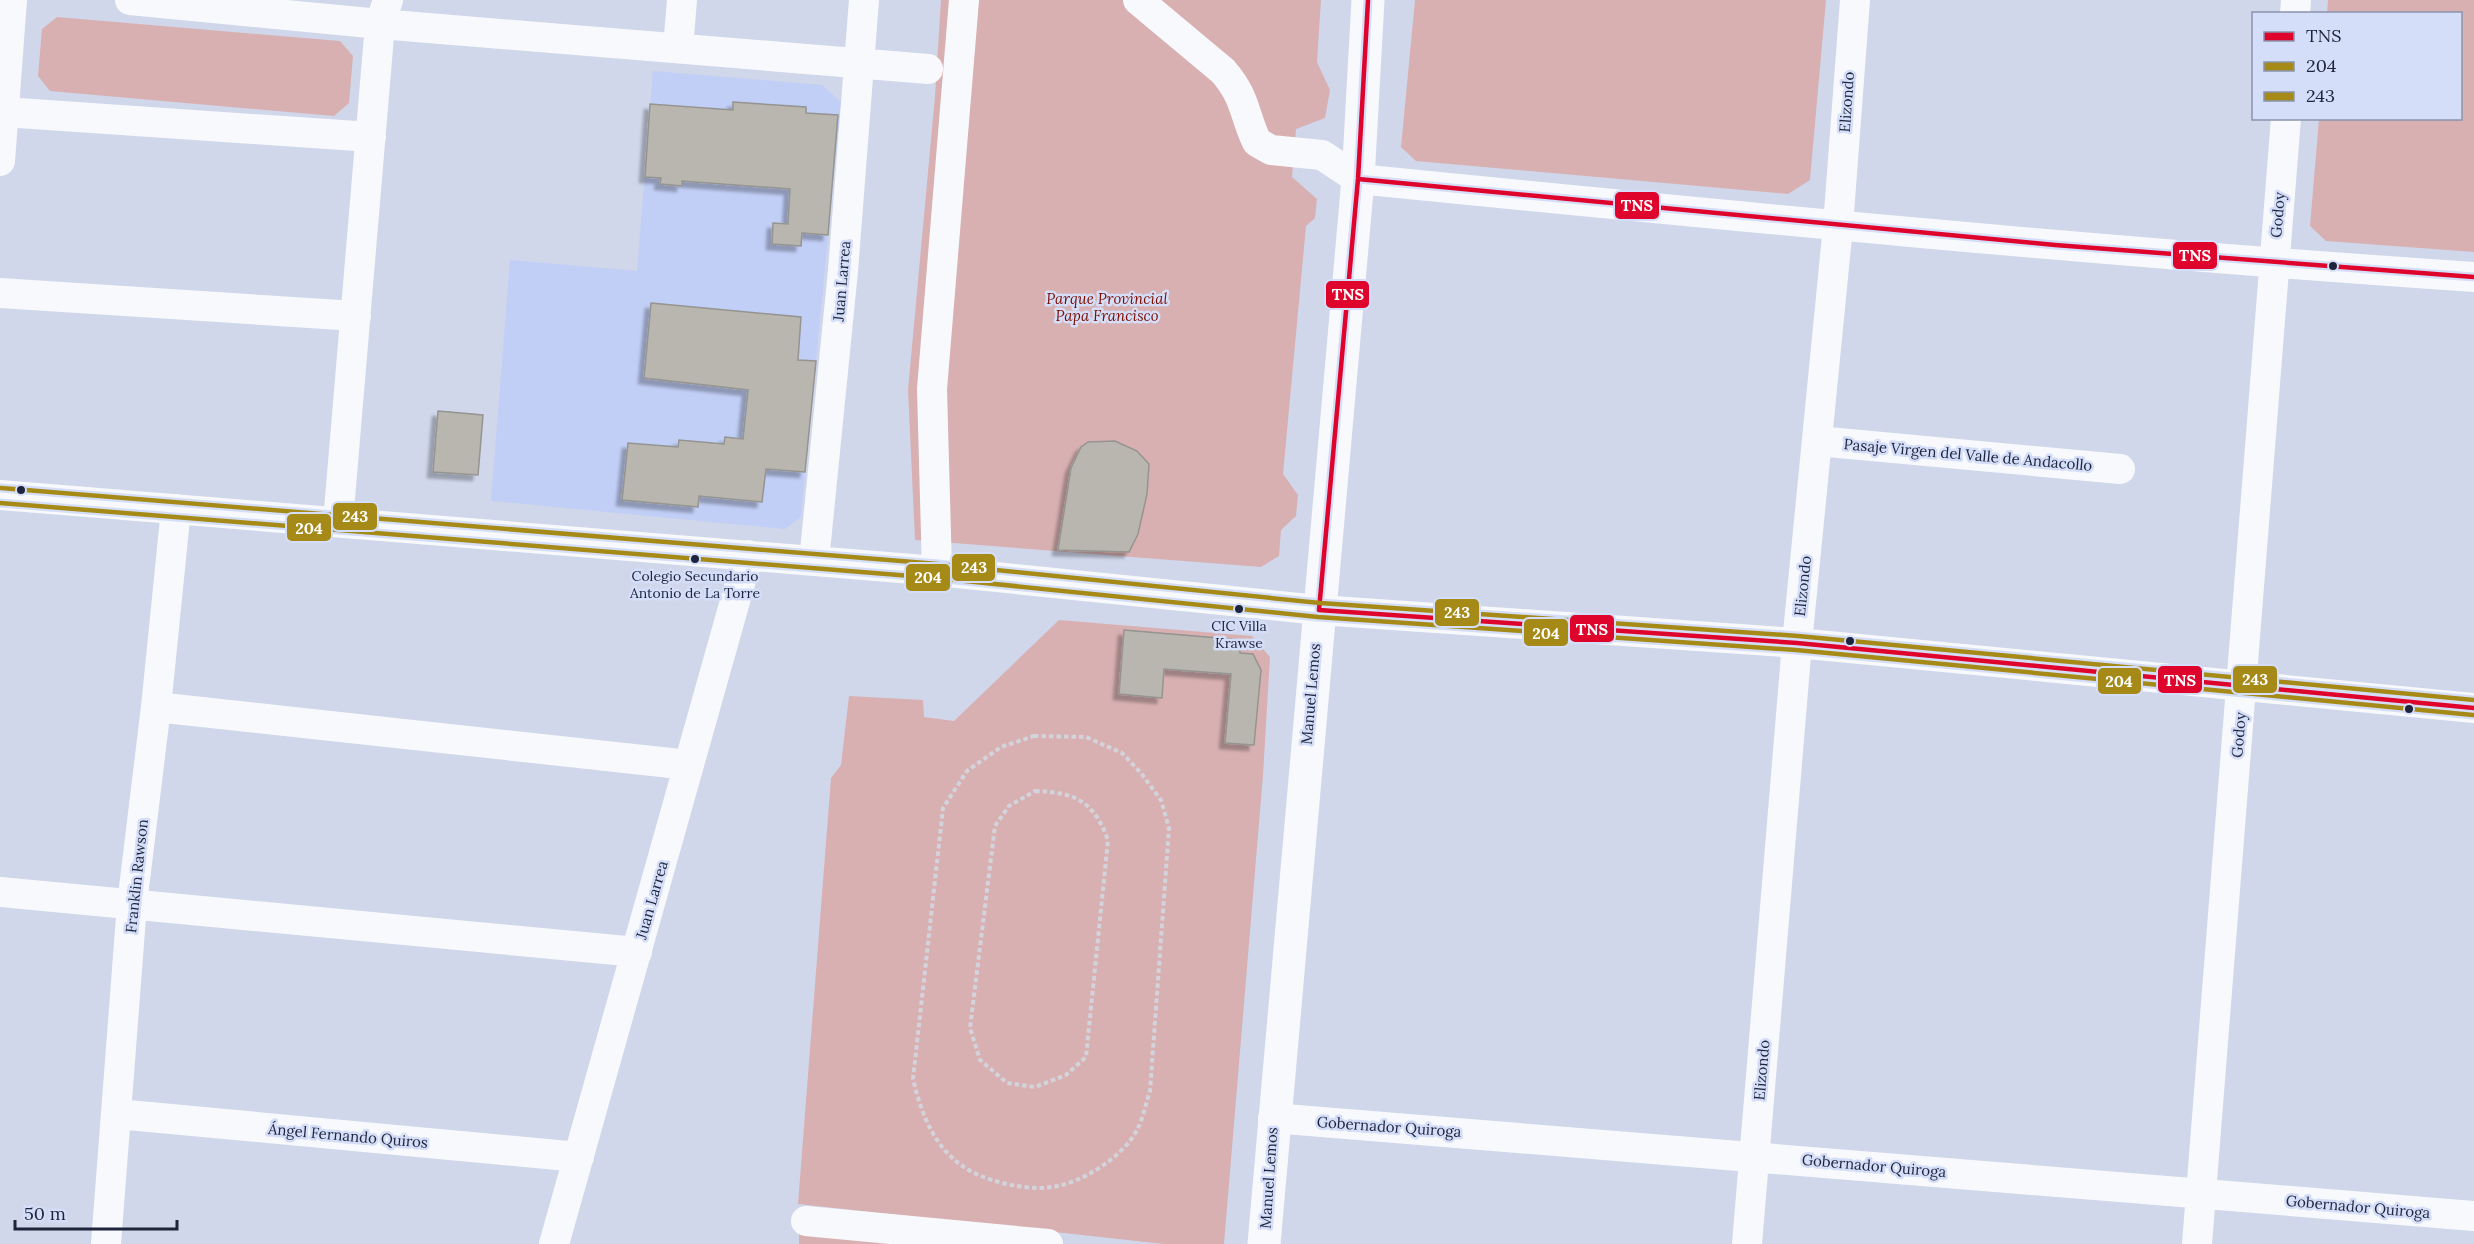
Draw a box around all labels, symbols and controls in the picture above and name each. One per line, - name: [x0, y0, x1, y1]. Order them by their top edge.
- legend: [2252, 12, 2462, 120]
- text: TNS: [2306, 24, 2341, 47]
- text: 204: [2306, 54, 2337, 77]
- street label: Elizondo: [1835, 71, 1858, 133]
- text: 243: [2306, 84, 2335, 107]
- line badge: TNS: [1614, 191, 1660, 220]
- street label: Godoy: [2266, 191, 2289, 239]
- text: TNS: [1621, 195, 1654, 215]
- street label: Juan Larrea: [828, 240, 855, 323]
- line badge: TNS: [2172, 241, 2218, 270]
- text: TNS: [2179, 245, 2212, 265]
- unlabelled marker: [2327, 260, 2339, 272]
- line badge: TNS: [1325, 280, 1370, 309]
- text: TNS: [1332, 284, 1365, 304]
- park label: Parque Provincial Papa Francisco: [1046, 289, 1168, 325]
- street label: Pasaje Virgen del Valle de Andacollo: [1843, 434, 2093, 475]
- unlabelled marker: [15, 484, 27, 496]
- line badge: 243: [332, 502, 378, 531]
- text: 243: [342, 506, 368, 526]
- line badge: 204: [286, 513, 332, 542]
- text: 204: [295, 518, 323, 538]
- marker: Colegio Secundario Antonio de La Torre: [689, 553, 701, 565]
- line badge: 243: [951, 553, 996, 582]
- street label: Elizondo: [1790, 554, 1815, 617]
- text: 243: [961, 557, 987, 577]
- line badge: 204: [905, 563, 951, 592]
- place label: Colegio Secundario Antonio de La Torre: [629, 567, 760, 602]
- text: 204: [914, 567, 942, 587]
- line badge: 243: [1434, 598, 1480, 627]
- text: 243: [1444, 602, 1470, 622]
- marker: CIC Villa Krawse: [1233, 603, 1245, 615]
- line badge: TNS: [1569, 614, 1615, 643]
- place label: CIC Villa Krawse: [1211, 617, 1267, 652]
- line badge: 204: [1523, 618, 1569, 647]
- text: TNS: [1576, 619, 1609, 639]
- text: 204: [1532, 623, 1560, 643]
- unlabelled marker: [1844, 635, 1856, 647]
- street label: Manuel Lemos: [1297, 642, 1324, 745]
- line badge: TNS: [2157, 665, 2203, 694]
- line badge: 243: [2232, 665, 2278, 694]
- line badge: 204: [2097, 667, 2142, 695]
- text: 243: [2242, 669, 2268, 689]
- text: TNS: [2164, 670, 2197, 690]
- text: 204: [2105, 671, 2133, 691]
- unlabelled marker: [2403, 703, 2415, 715]
- street label: Godoy: [2227, 711, 2250, 759]
- street label: Franklin Rawson: [121, 818, 152, 934]
- street label: Juan Larrea: [631, 858, 672, 942]
- street label: Elizondo: [1749, 1039, 1774, 1101]
- street label: Gobernador Quiroga: [1316, 1112, 1462, 1141]
- street label: Ángel Fernando Quiros: [266, 1119, 429, 1152]
- street label: Manuel Lemos: [1255, 1127, 1282, 1229]
- street label: Gobernador Quiroga: [1801, 1150, 1947, 1181]
- street label: Gobernador Quiroga: [2285, 1191, 2431, 1222]
- scale bar: [15, 1193, 177, 1231]
- text: 50 m: [24, 1202, 66, 1225]

